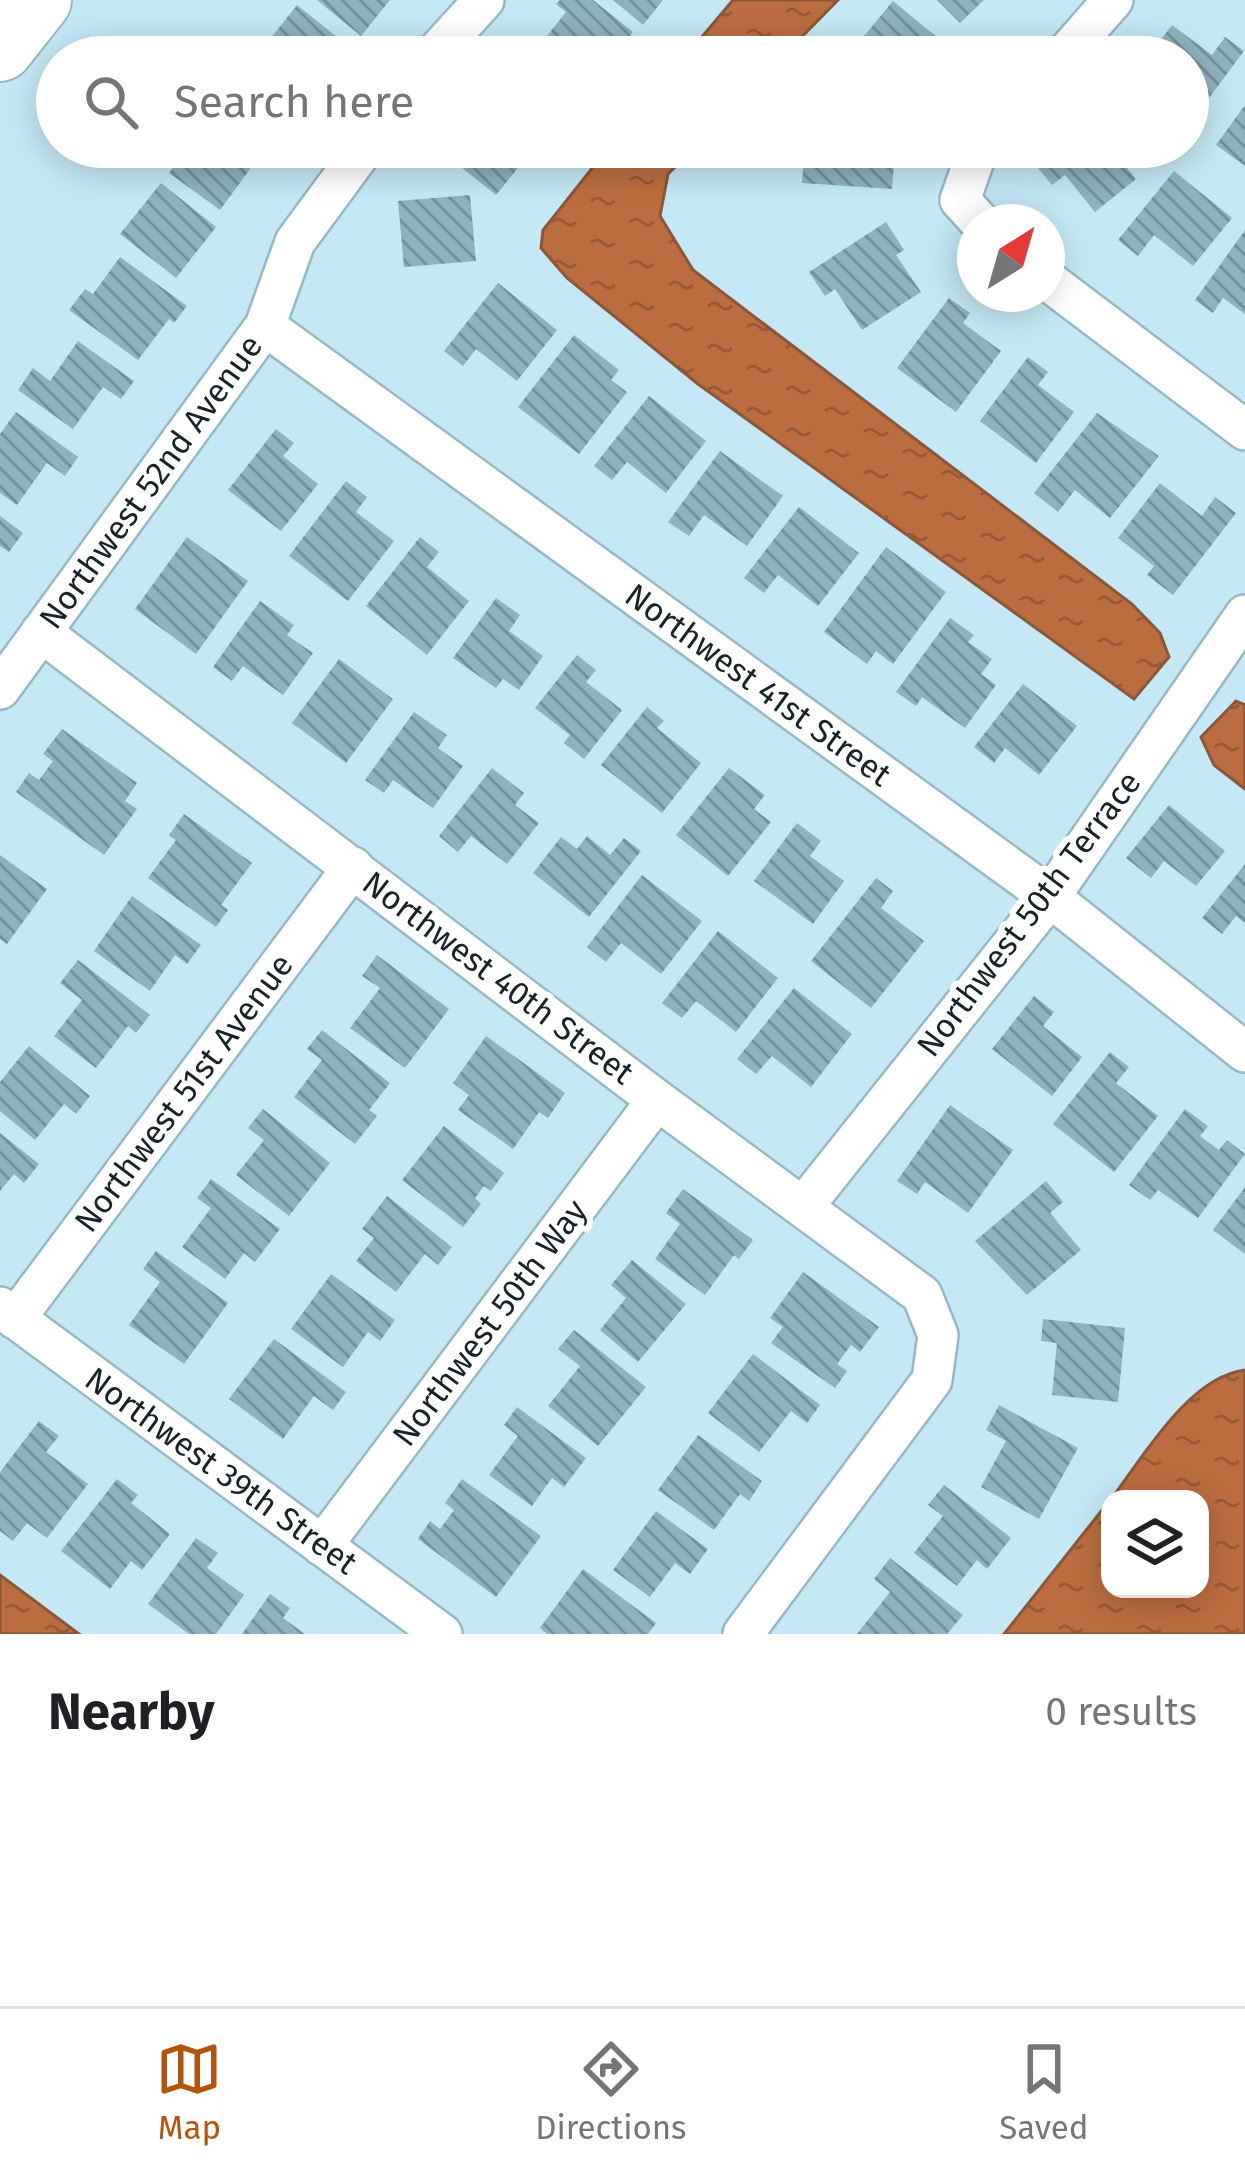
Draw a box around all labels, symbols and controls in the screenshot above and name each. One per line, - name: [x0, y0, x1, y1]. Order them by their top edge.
- search box: [36, 36, 1209, 168]
- icon: search: [78, 69, 144, 135]
- text: Search here: [174, 75, 414, 129]
- north arrow: [957, 204, 1065, 312]
- street label: Northwest 52nd Avenue: [31, 327, 271, 637]
- street label: Northwest 41st Street: [617, 575, 899, 795]
- street label: Northwest 50th Terrace: [909, 763, 1149, 1065]
- street label: Northwest 40th Street: [355, 863, 641, 1093]
- street label: Northwest 51st Avenue: [66, 946, 302, 1240]
- street label: Northwest 50th Way: [384, 1192, 596, 1454]
- street label: Northwest 39th Street: [77, 1359, 365, 1583]
- map controls: [1101, 1490, 1209, 1598]
- button: layers: [1101, 1490, 1209, 1598]
- text: Nearby: [48, 1681, 214, 1743]
- text: 0 results: [1045, 1689, 1197, 1735]
- tab: Map: [156, 2036, 222, 2148]
- tab: Directions: [535, 2036, 687, 2148]
- tab: Saved: [999, 2036, 1089, 2148]

